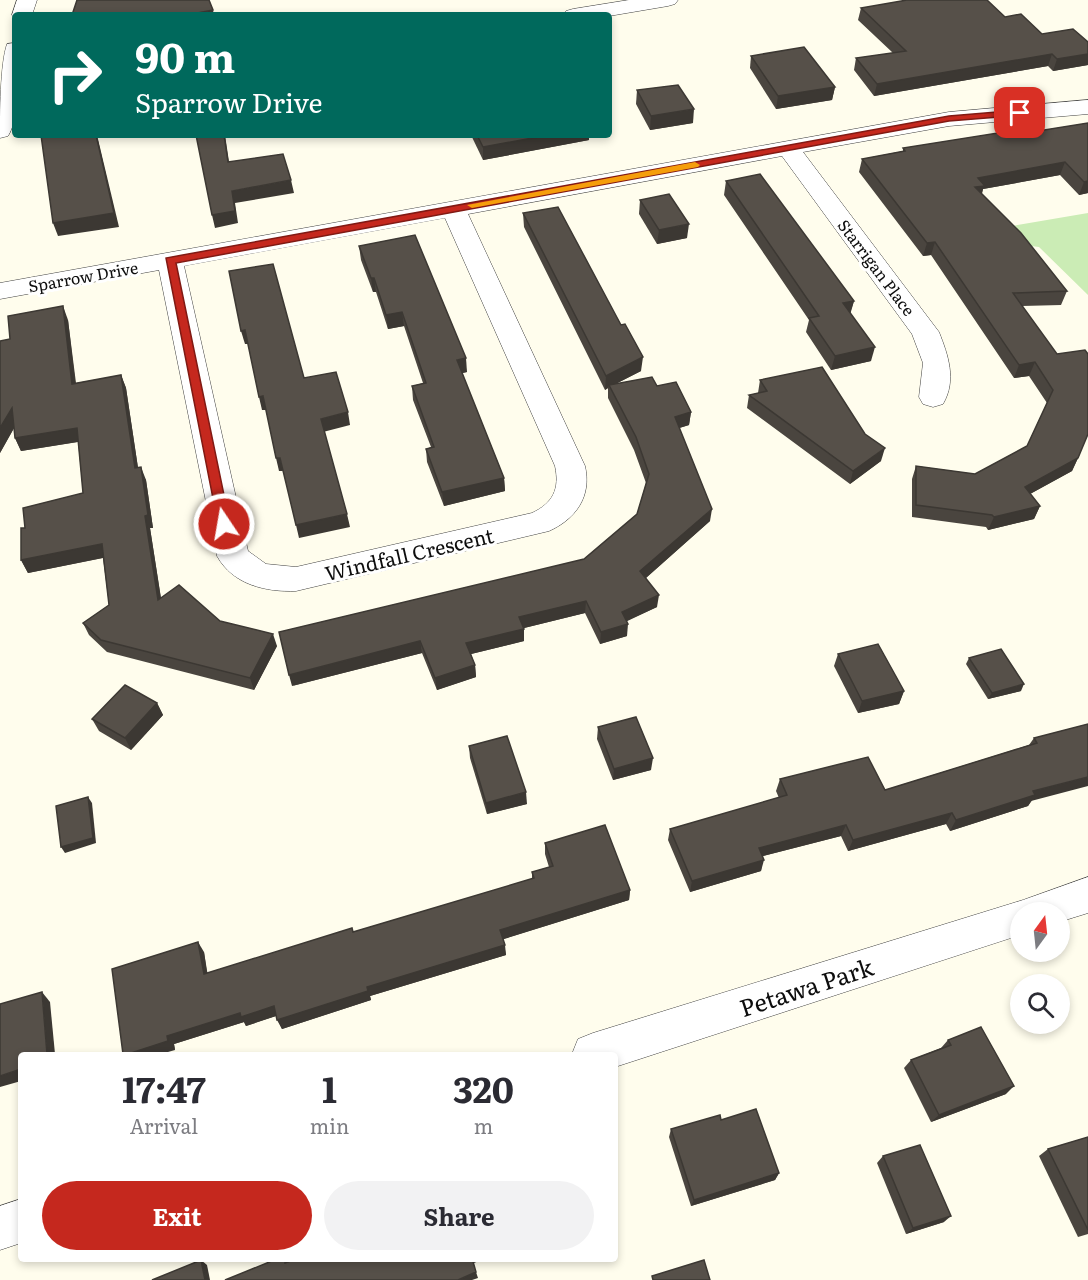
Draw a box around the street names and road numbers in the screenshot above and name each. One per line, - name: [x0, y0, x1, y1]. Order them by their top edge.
- street label: Starrigan Place: [833, 214, 921, 320]
- street label: Sparrow Drive: [26, 255, 140, 297]
- street label: Windfall Crescent: [322, 519, 496, 587]
- street label: Petawa Park: [735, 948, 878, 1024]

